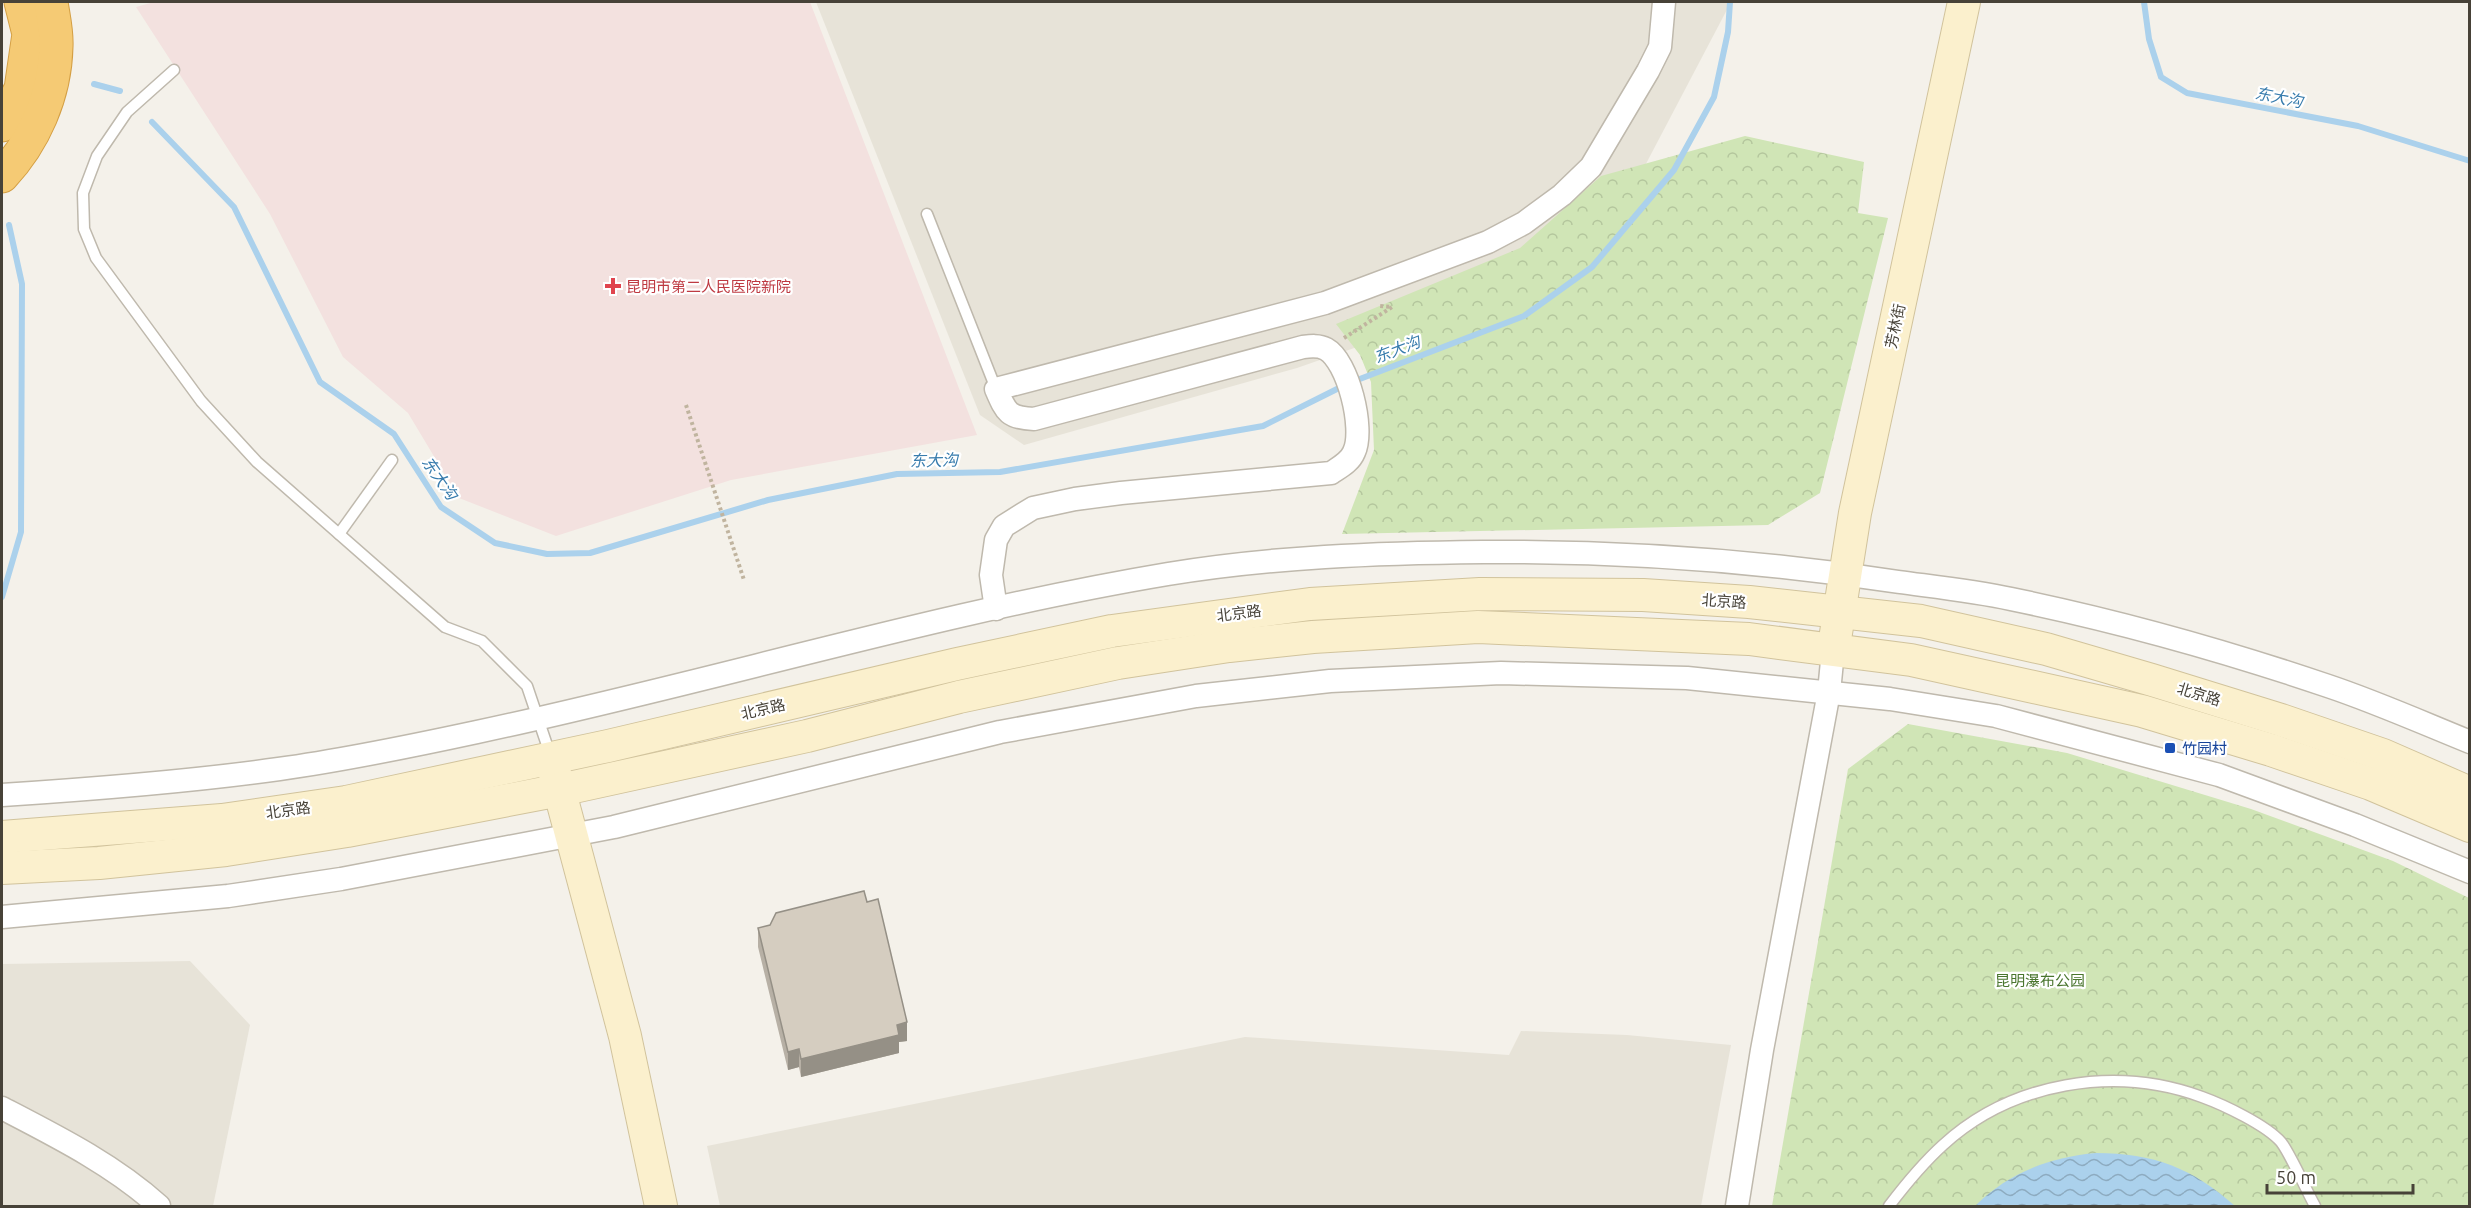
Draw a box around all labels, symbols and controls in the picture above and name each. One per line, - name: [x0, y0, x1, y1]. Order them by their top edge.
- water label: 东大沟: [2254, 84, 2306, 111]
- marker: 昆明市第二人民医院新院: [604, 277, 622, 295]
- place label: 昆明市第二人民医院新院: [626, 278, 791, 295]
- street label: 芳林街: [1882, 302, 1908, 350]
- water label: 东大沟: [1371, 331, 1424, 366]
- water label: 东大沟: [910, 451, 960, 469]
- water label: 东大沟: [419, 453, 462, 504]
- street label: 北京路: [1701, 591, 1747, 611]
- street label: 北京路: [1216, 602, 1262, 624]
- street label: 北京路: [2175, 679, 2223, 709]
- street label: 北京路: [739, 696, 787, 722]
- place label: 竹园村: [2182, 740, 2227, 757]
- marker: 竹园村: [2163, 741, 2177, 755]
- street label: 北京路: [265, 798, 311, 822]
- park label: 昆明瀑布公园: [1995, 972, 2085, 989]
- scale bar: [2267, 1157, 2412, 1195]
- text: 50 m: [2276, 1167, 2316, 1187]

